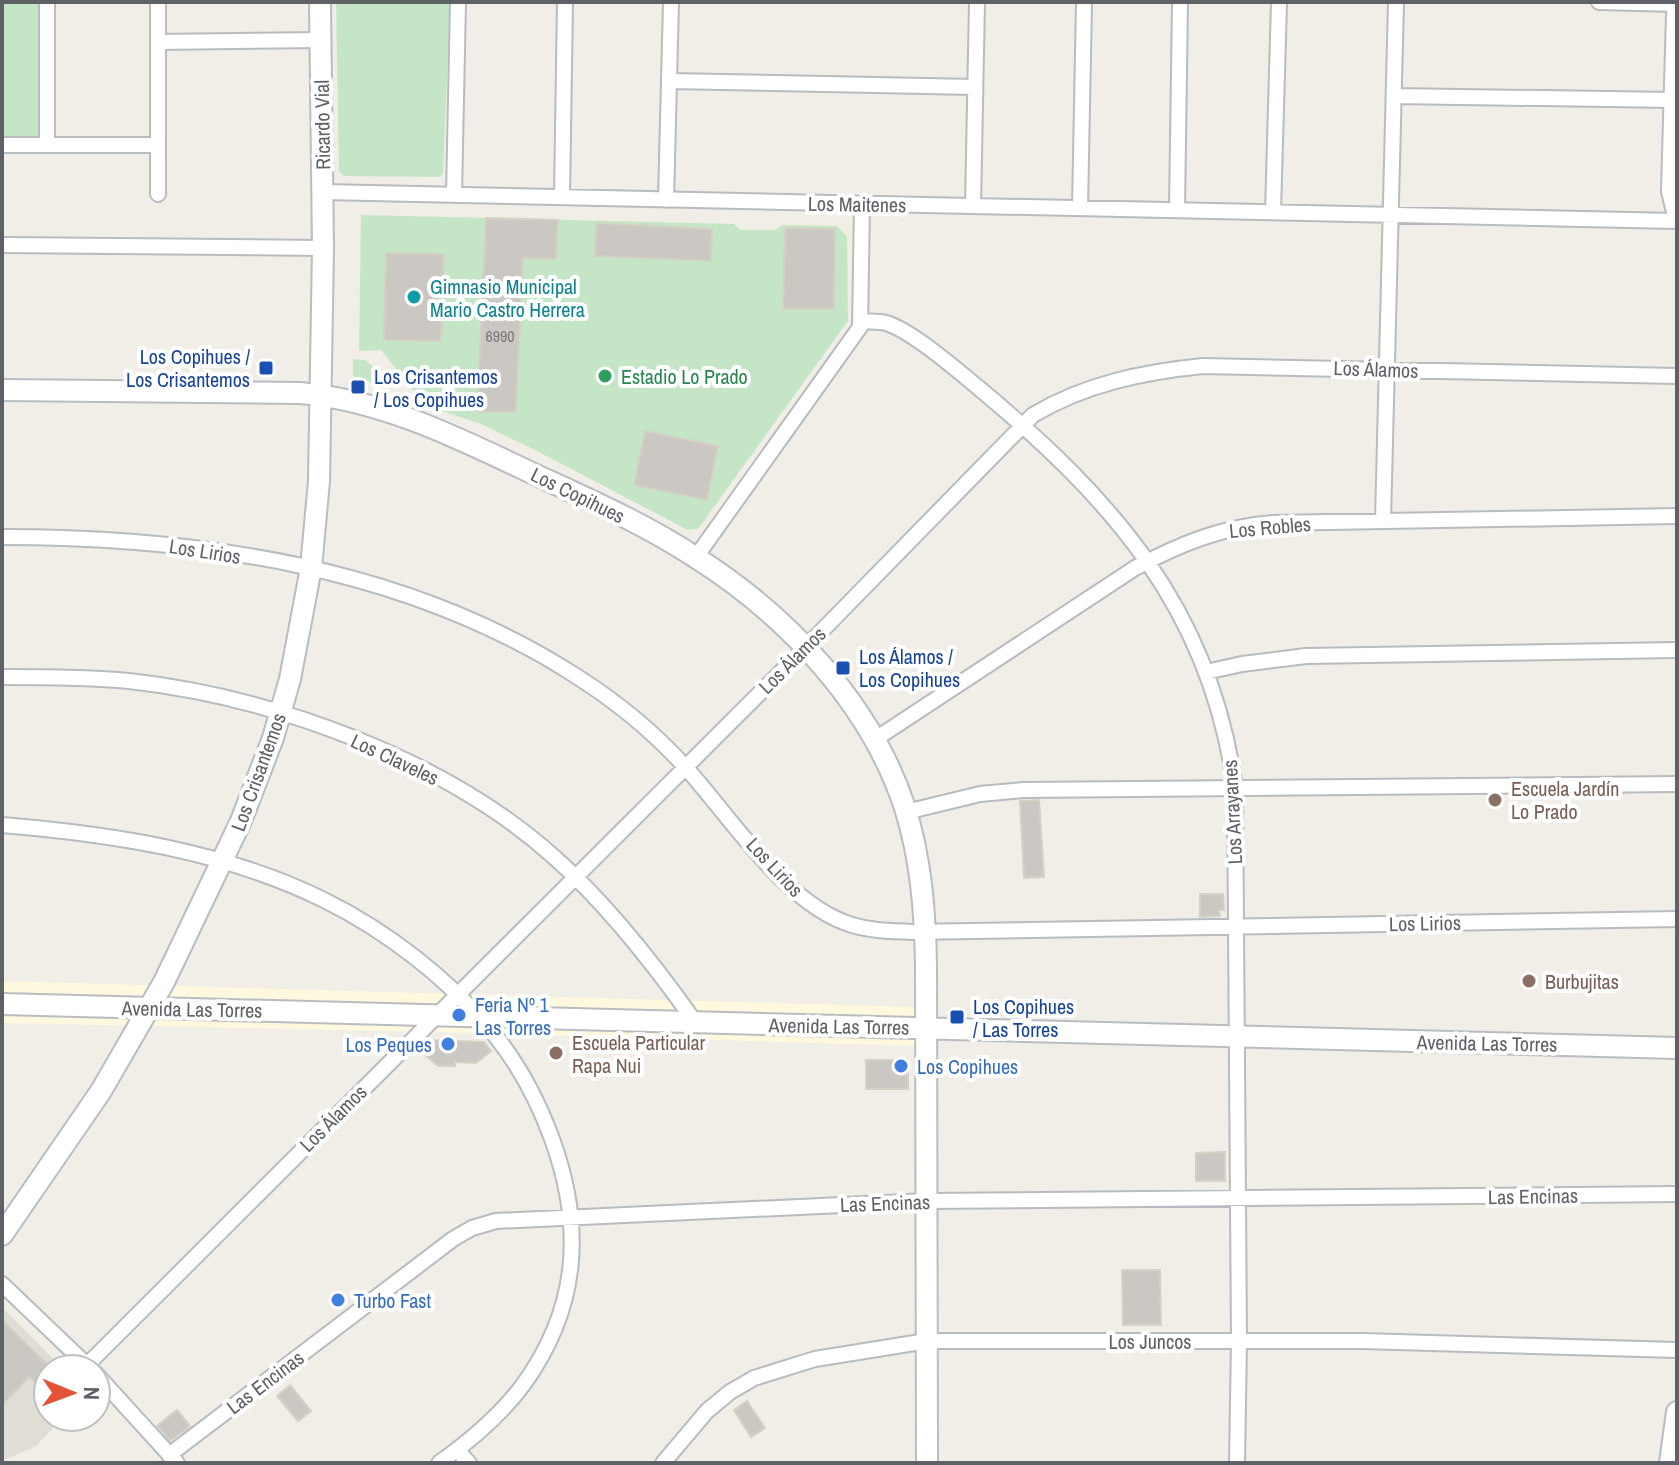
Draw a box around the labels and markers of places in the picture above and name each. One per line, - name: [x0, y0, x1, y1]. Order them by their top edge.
- place label: Gimnasio Municipal Mario Castro Herrera: [430, 273, 585, 323]
- marker: Gimnasio Municipal Mario Castro Herrera: [405, 288, 423, 306]
- place label: Los Copihues / Los Crisantemos: [126, 343, 250, 393]
- marker: Los Copihues / Los Crisantemos: [257, 359, 275, 377]
- place label: Los Crisantemos / Los Copihues: [374, 363, 498, 413]
- place label: Estadio Lo Prado: [621, 363, 748, 390]
- marker: Estadio Lo Prado: [596, 367, 614, 385]
- marker: Los Crisantemos / Los Copihues: [349, 378, 367, 396]
- place label: Los Álamos / Los Copihues: [859, 643, 960, 693]
- marker: Los Álamos / Los Copihues: [834, 659, 852, 677]
- place label: Escuela Jardín Lo Prado: [1511, 775, 1619, 825]
- marker: Escuela Jardín Lo Prado: [1486, 791, 1504, 809]
- place label: Burbujitas: [1545, 968, 1619, 995]
- marker: Burbujitas: [1520, 972, 1538, 990]
- place label: Feria Nº 1 Las Torres: [475, 991, 551, 1041]
- place label: Los Copihues / Las Torres: [973, 993, 1074, 1043]
- marker: Feria Nº 1 Las Torres: [450, 1006, 468, 1024]
- marker: Los Copihues / Las Torres: [948, 1008, 966, 1026]
- place label: Escuela Particular Rapa Nui: [572, 1029, 706, 1079]
- place label: Los Peques: [345, 1031, 432, 1058]
- marker: Los Peques: [439, 1035, 457, 1053]
- marker: Escuela Particular Rapa Nui: [547, 1044, 565, 1062]
- place label: Los Copihues: [917, 1053, 1018, 1080]
- marker: Los Copihues: [892, 1057, 910, 1075]
- place label: Turbo Fast: [354, 1287, 432, 1314]
- marker: Turbo Fast: [329, 1291, 347, 1309]

